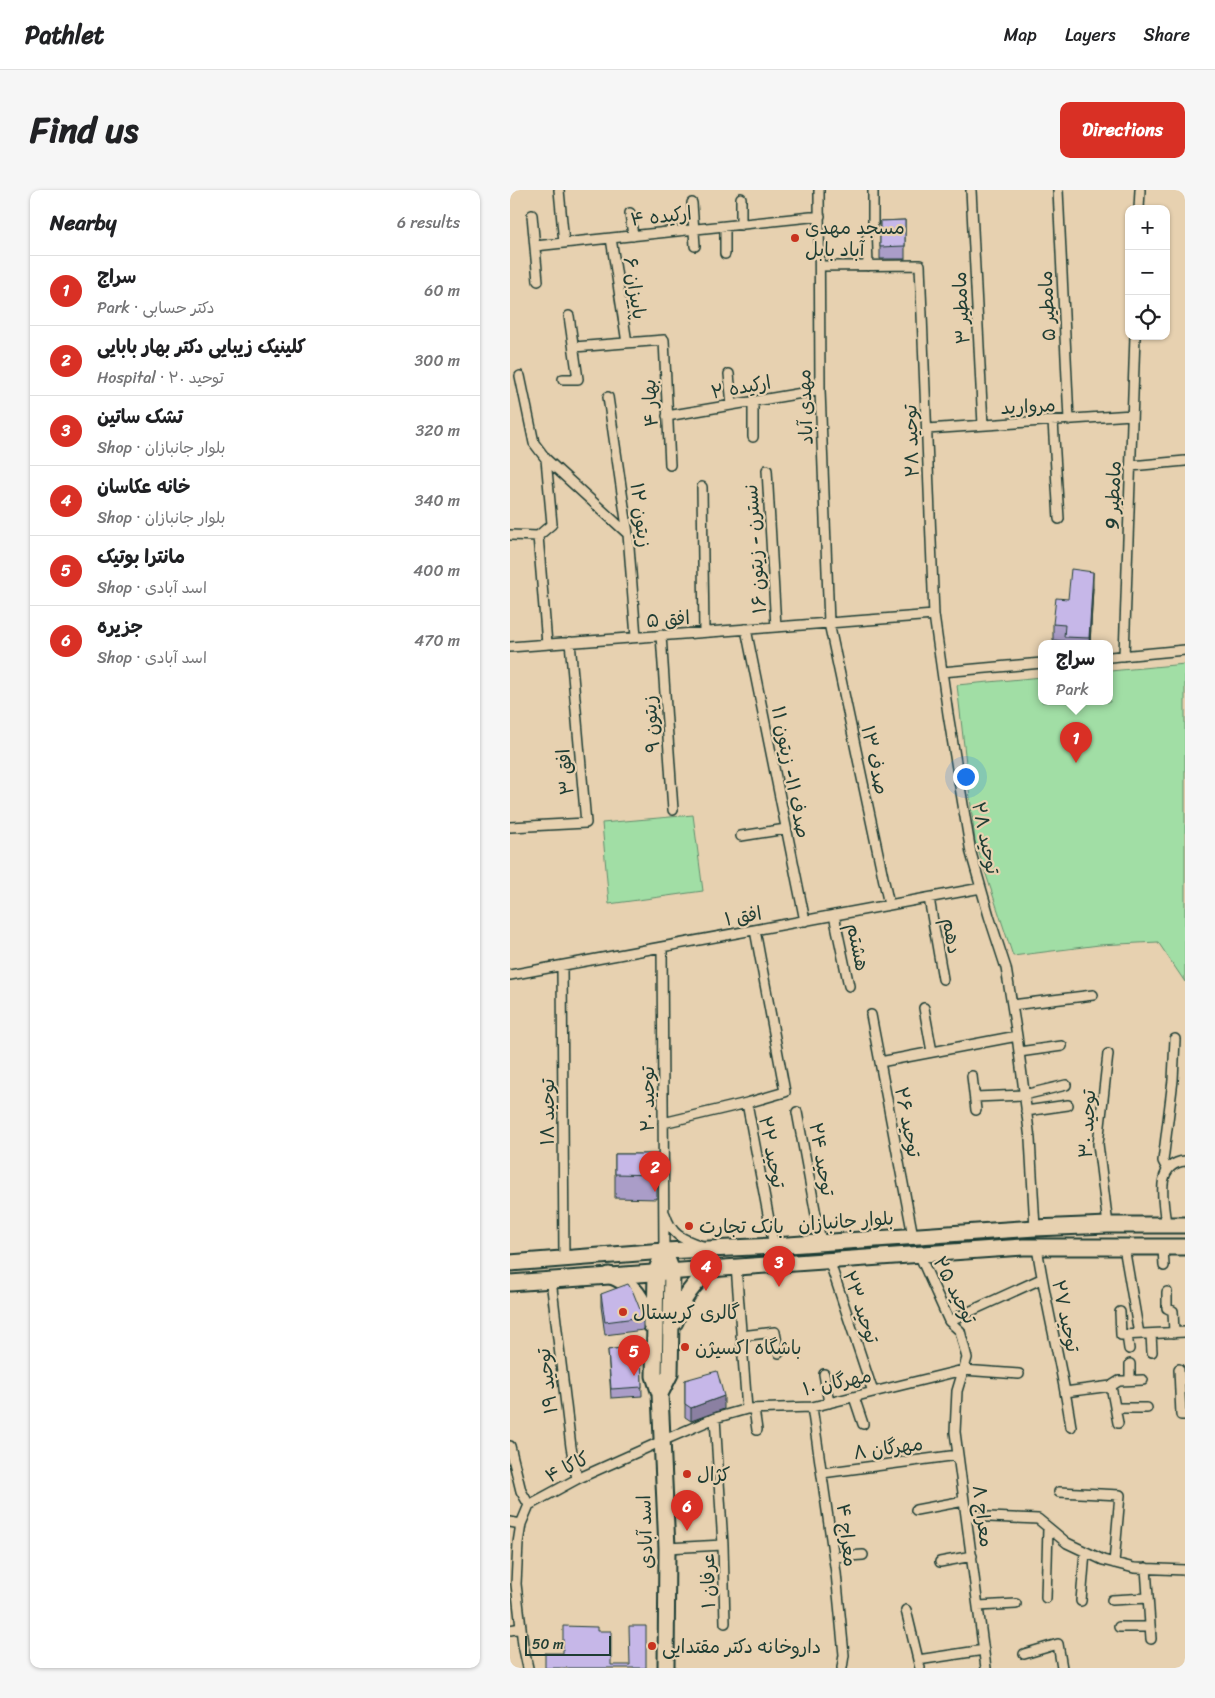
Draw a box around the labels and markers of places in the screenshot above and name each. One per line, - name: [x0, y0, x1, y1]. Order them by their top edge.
- place label: مسجد مهدی آباد بابل: [805, 211, 905, 266]
- marker: مسجد مهدی آباد بابل: [789, 232, 801, 244]
- pin: 1: [1060, 722, 1092, 763]
- pin: 2: [639, 1151, 671, 1192]
- place label: بانک تجارت: [699, 1210, 784, 1243]
- marker: بانک تجارت: [683, 1220, 695, 1232]
- pin: 3: [763, 1246, 795, 1287]
- pin: 4: [690, 1250, 722, 1291]
- place label: گالری کریستال: [633, 1296, 740, 1329]
- marker: گالری کریستال: [617, 1306, 629, 1318]
- place label: باشگاه اکسیژن: [695, 1331, 802, 1364]
- pin: 5: [618, 1335, 650, 1376]
- marker: باشگاه اکسیژن: [679, 1341, 691, 1353]
- place label: کژال: [697, 1458, 731, 1491]
- marker: کژال: [681, 1468, 693, 1480]
- pin: 6: [671, 1490, 703, 1531]
- place label: داروخانه دکتر مقتدایی: [662, 1630, 821, 1663]
- marker: داروخانه دکتر مقتدایی: [646, 1640, 658, 1652]

